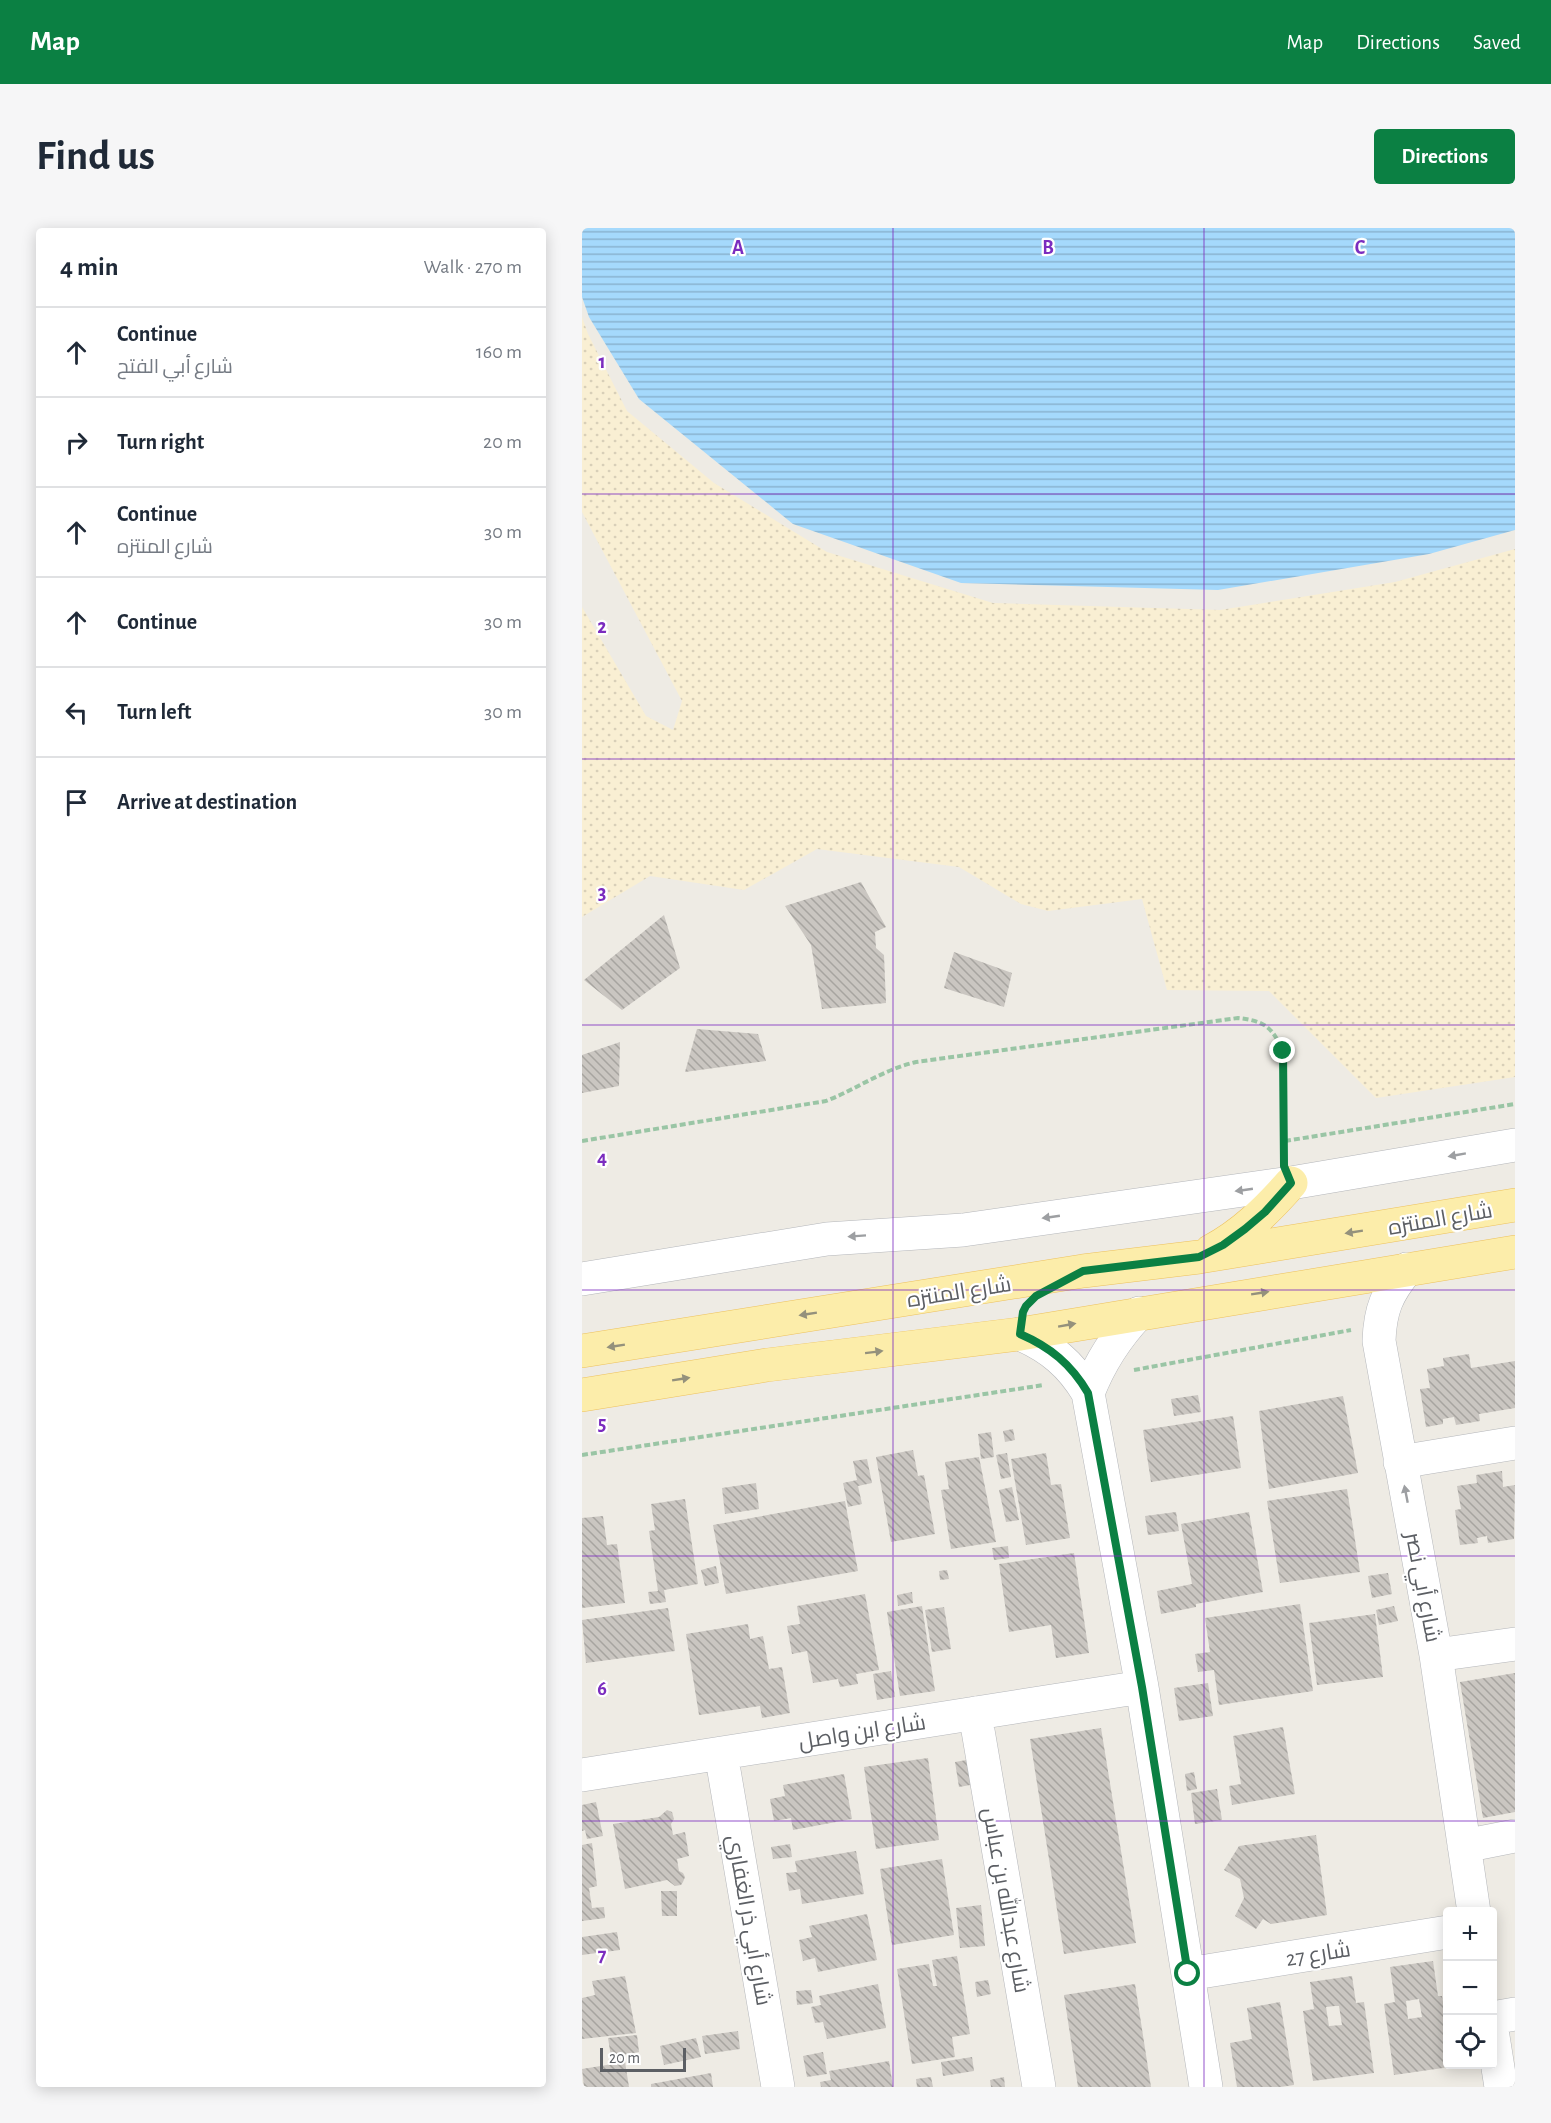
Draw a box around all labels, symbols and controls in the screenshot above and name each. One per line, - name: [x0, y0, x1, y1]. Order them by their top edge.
- text: Map: [30, 28, 80, 56]
- text: Map: [1287, 32, 1323, 53]
- text: Directions: [1356, 32, 1440, 53]
- text: Saved: [1473, 32, 1521, 53]
- button: Directions: [1374, 129, 1515, 184]
- text: Find us: [36, 135, 155, 177]
- text: A: [732, 238, 744, 258]
- text: B: [1042, 238, 1054, 258]
- text: C: [1355, 238, 1366, 258]
- text: 4 min: [60, 254, 119, 280]
- text: Walk · 270 m: [423, 257, 522, 277]
- text: Continue: [117, 323, 197, 345]
- icon: ahead: [60, 336, 93, 369]
- text: 160 m: [476, 342, 522, 362]
- text: 1: [598, 352, 606, 372]
- text: شارع أبي الفتح: [117, 357, 233, 377]
- icon: right: [60, 426, 93, 459]
- text: Turn right: [117, 431, 204, 453]
- text: 20 m: [483, 432, 522, 452]
- text: Continue: [117, 503, 197, 525]
- icon: ahead: [60, 516, 93, 549]
- text: 30 m: [484, 522, 522, 542]
- text: شارع المنتزه: [117, 537, 213, 557]
- icon: ahead: [60, 606, 93, 639]
- text: Continue: [117, 611, 197, 633]
- text: 30 m: [484, 612, 522, 632]
- text: 2: [597, 617, 607, 637]
- icon: left: [60, 696, 93, 729]
- text: Turn left: [117, 701, 191, 723]
- text: 30 m: [484, 702, 522, 722]
- icon: arrive: [60, 786, 93, 819]
- text: Arrive at destination: [117, 791, 297, 813]
- text: 3: [598, 883, 606, 903]
- route end: [1269, 1037, 1295, 1063]
- text: 4: [597, 1148, 607, 1168]
- one-way arrow: [1448, 1151, 1467, 1160]
- one-way arrow: [1235, 1185, 1254, 1195]
- street label: شارع المنتزه: [1386, 1199, 1495, 1242]
- one-way arrow: [1041, 1213, 1060, 1222]
- one-way arrow: [1344, 1228, 1363, 1237]
- one-way arrow: [848, 1231, 867, 1241]
- street label: شارع المنتزه: [905, 1273, 1013, 1314]
- one-way arrow: [1250, 1289, 1269, 1298]
- one-way arrow: [798, 1310, 817, 1319]
- one-way arrow: [1058, 1321, 1077, 1330]
- one-way arrow: [606, 1341, 625, 1350]
- one-way arrow: [865, 1347, 884, 1356]
- one-way arrow: [672, 1374, 691, 1383]
- text: 5: [598, 1414, 606, 1434]
- one-way arrow: [1401, 1485, 1410, 1504]
- street label: شارع أبي نصر: [1396, 1528, 1447, 1645]
- text: 6: [597, 1679, 607, 1699]
- street label: شارع ابن واصل: [797, 1711, 928, 1756]
- street label: شارع عبدالله بن عباس: [976, 1805, 1037, 1995]
- street label: شارع أبي ذر الغفاري: [718, 1832, 778, 2008]
- map controls: [1443, 1907, 1497, 2069]
- button: +: [1443, 1907, 1497, 1961]
- street label: شارع 27: [1284, 1938, 1353, 1973]
- text: 7: [598, 1945, 607, 1965]
- route start: [1174, 1960, 1200, 1986]
- button: −: [1443, 1961, 1497, 2015]
- button: locate: [1443, 2015, 1497, 2069]
- scale bar: [600, 2045, 686, 2072]
- text: 20 m: [609, 2050, 640, 2066]

